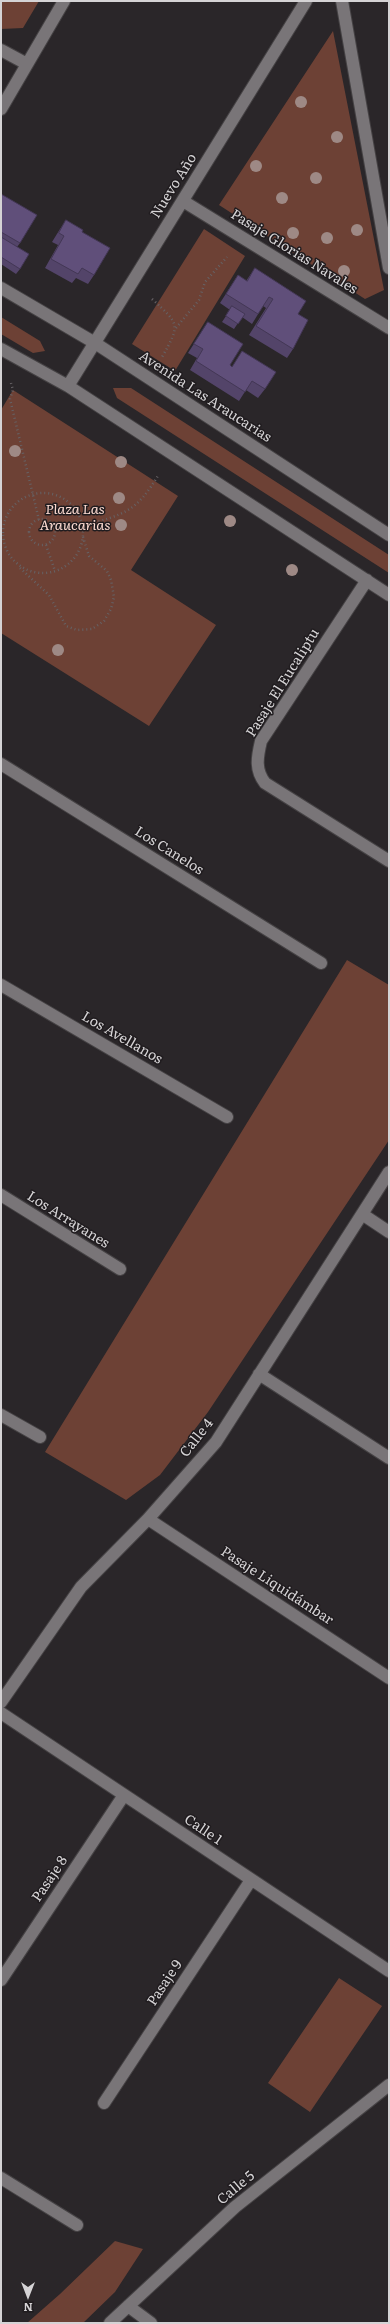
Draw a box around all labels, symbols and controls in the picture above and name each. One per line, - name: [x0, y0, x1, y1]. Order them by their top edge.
- street label: Nuevo Año: [147, 150, 201, 222]
- street label: Pasaje Glorias Navales: [227, 206, 361, 298]
- street label: Avenida Las Araucarias: [136, 348, 274, 446]
- park label: Plaza Las Araucarias: [39, 502, 111, 534]
- street label: Pasaje El Eucaliptu: [243, 626, 323, 740]
- street label: Los Canelos: [131, 823, 207, 879]
- street label: Los Avellanos: [79, 1008, 165, 1068]
- street label: Los Arrayanes: [24, 1188, 112, 1252]
- street label: Calle 4: [177, 1415, 217, 1461]
- street label: Pasaje Liquidámbar: [218, 1543, 336, 1629]
- street label: Calle 1: [181, 1811, 225, 1849]
- street label: Pasaje 8: [29, 1853, 71, 1905]
- street label: Pasaje 9: [144, 1957, 186, 2009]
- street label: Calle 5: [214, 2168, 258, 2208]
- north arrow: [8, 2276, 48, 2316]
- text: N: [23, 2300, 33, 2316]

